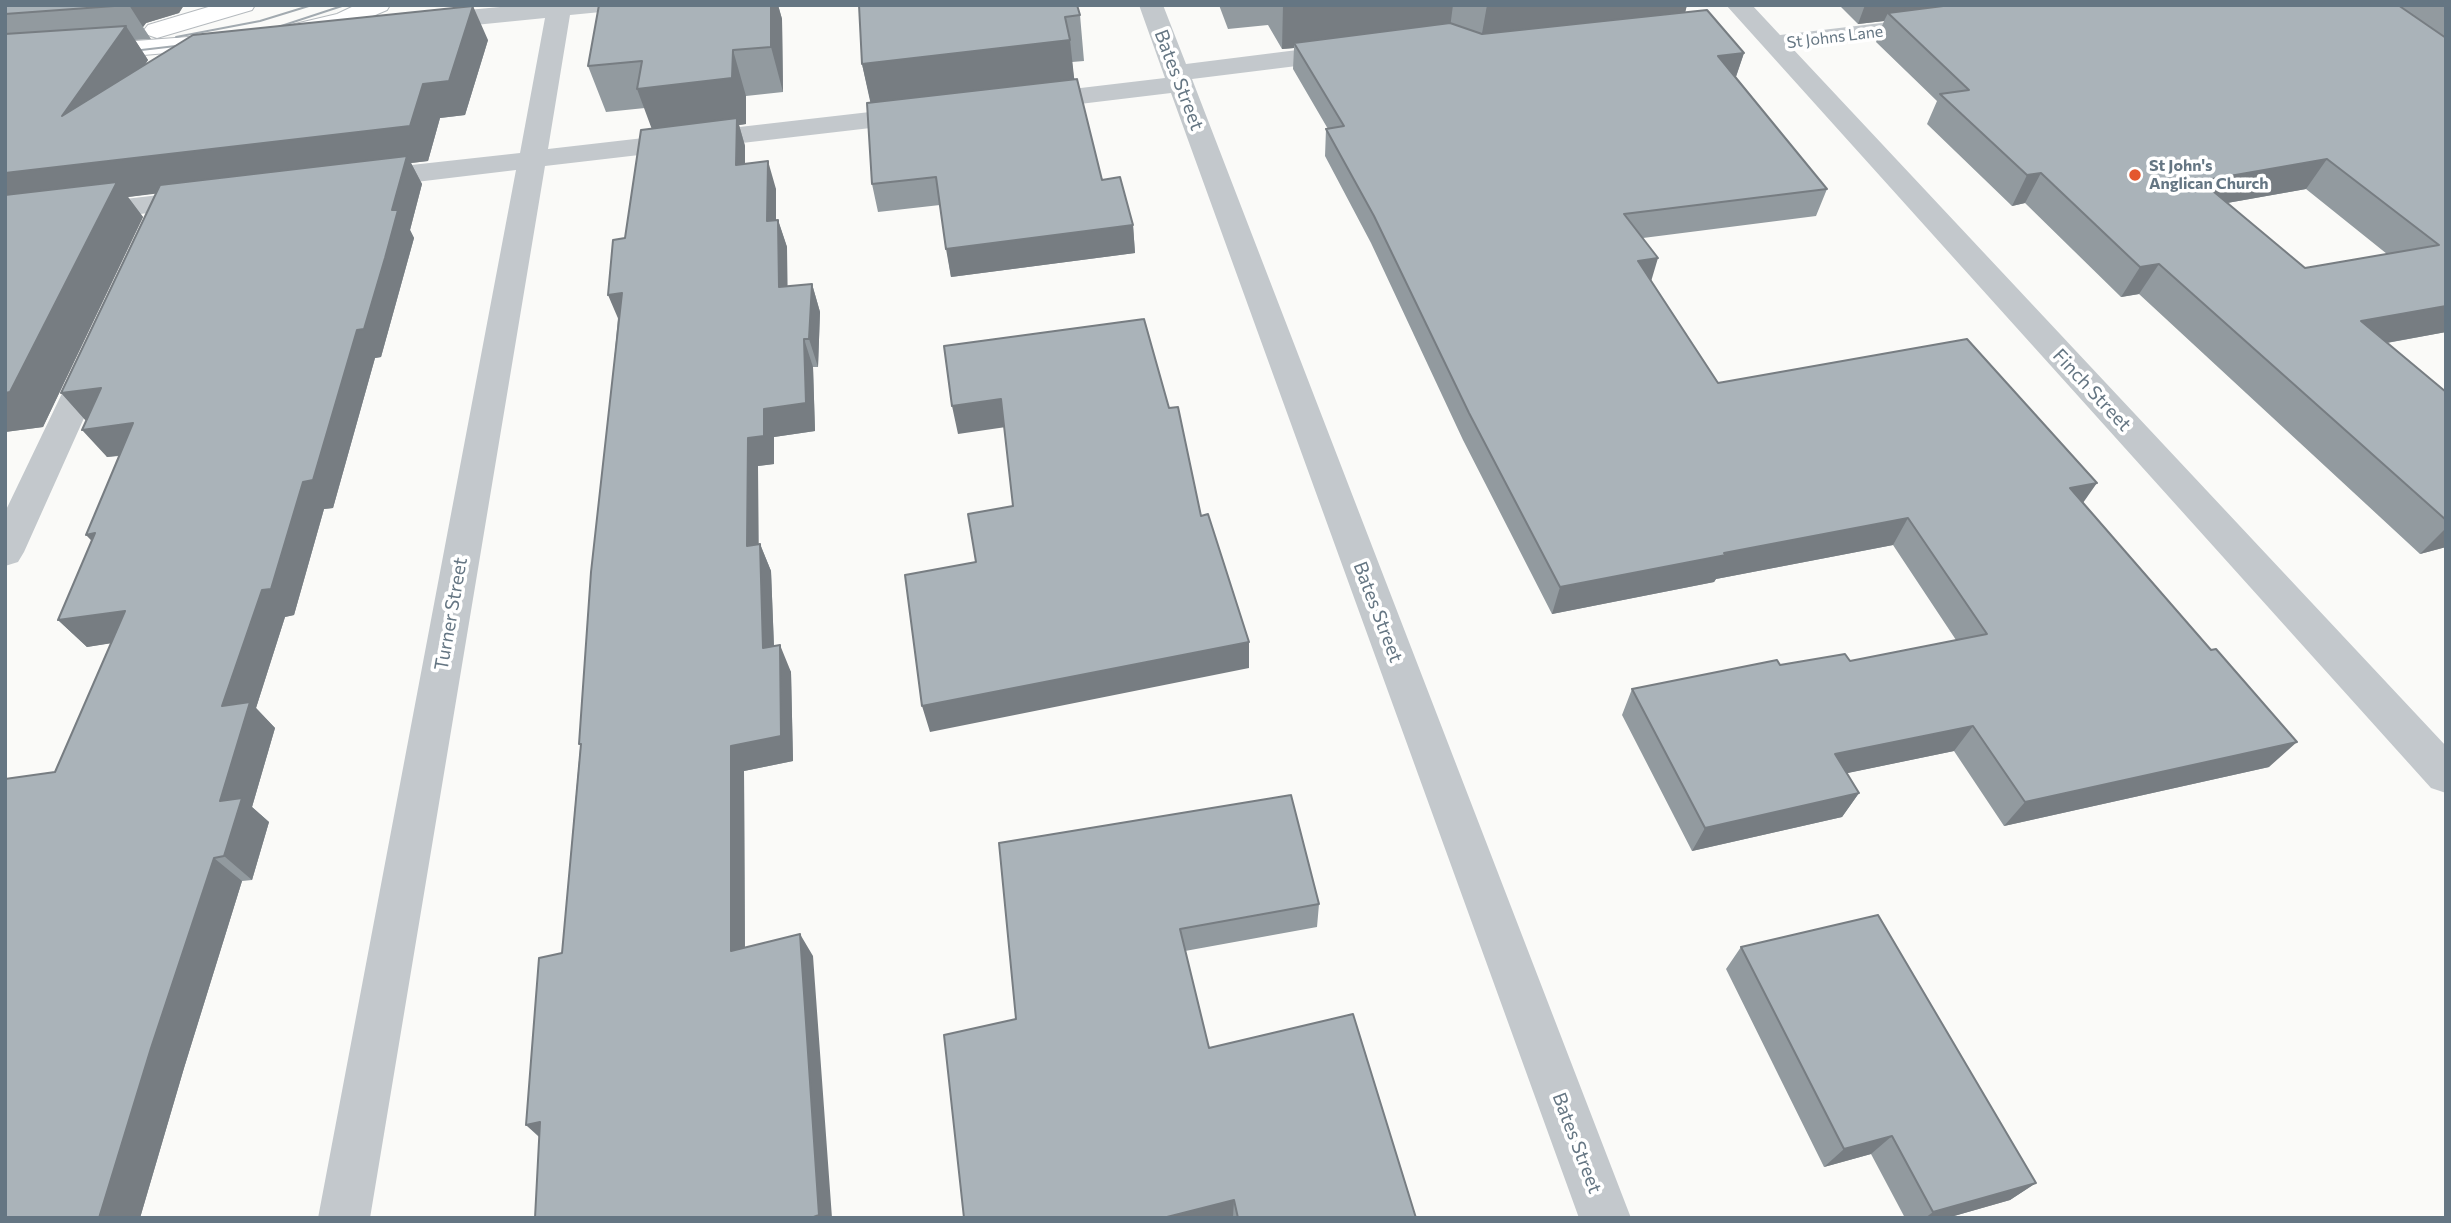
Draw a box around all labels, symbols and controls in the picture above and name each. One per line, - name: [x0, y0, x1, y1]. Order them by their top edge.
- street label: St Johns Lane: [1786, 22, 1884, 52]
- street label: Bates Street: [1149, 26, 1209, 134]
- place label: St John's Anglican Church: [2149, 156, 2269, 194]
- marker: St John's Anglican Church: [2127, 167, 2143, 183]
- street label: Finch Street: [2048, 344, 2136, 436]
- street label: Turner Street: [430, 556, 472, 672]
- street label: Bates Street: [1348, 558, 1408, 666]
- street label: Bates Street: [1547, 1089, 1607, 1197]

